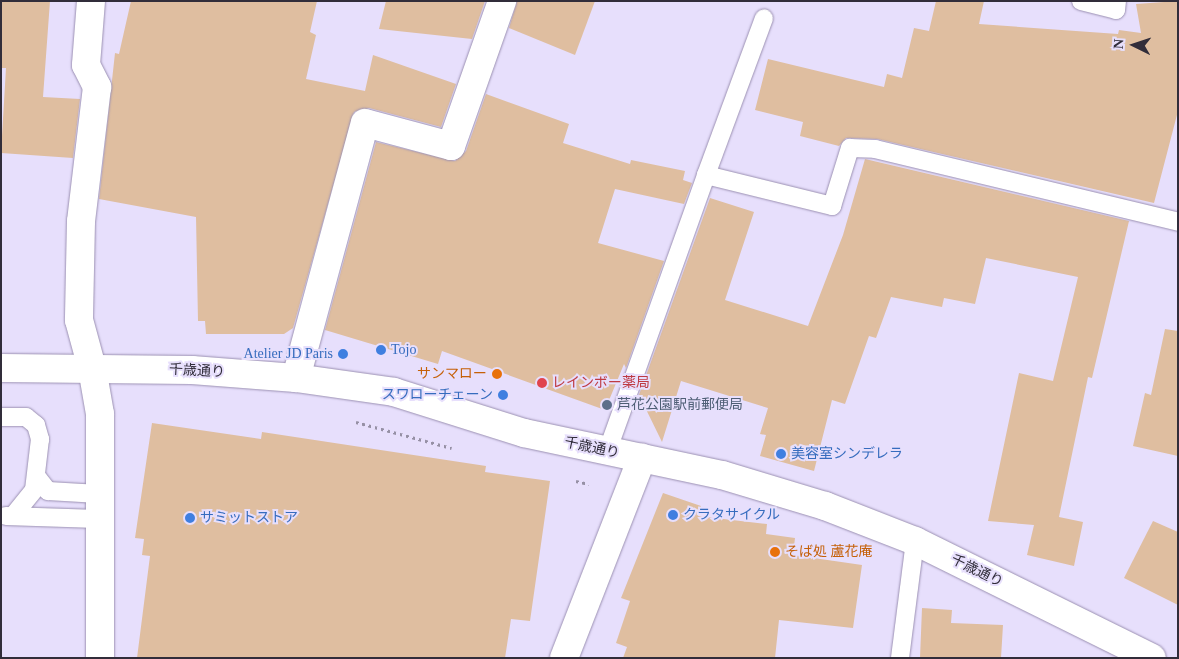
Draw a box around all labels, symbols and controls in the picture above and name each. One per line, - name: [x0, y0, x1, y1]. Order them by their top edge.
- north arrow: [1109, 20, 1159, 70]
- text: N: [1111, 38, 1126, 49]
- place label: Tojo: [391, 342, 416, 358]
- marker: Tojo: [375, 344, 387, 356]
- place label: Atelier JD Paris: [244, 346, 333, 362]
- marker: Atelier JD Paris: [337, 348, 349, 360]
- street label: 千歳通り: [169, 361, 225, 381]
- place label: サンマロー: [417, 366, 487, 382]
- marker: サンマロー: [491, 368, 503, 380]
- place label: レインボー薬局: [552, 375, 650, 391]
- marker: レインボー薬局: [536, 377, 548, 389]
- place label: スワローチェーン: [381, 387, 493, 403]
- marker: スワローチェーン: [497, 389, 509, 401]
- place label: 芦花公園駅前郵便局: [617, 397, 743, 413]
- marker: 芦花公園駅前郵便局: [601, 399, 613, 411]
- street label: 千歳通り: [563, 434, 621, 462]
- place label: 美容室シンデレラ: [791, 446, 903, 462]
- marker: 美容室シンデレラ: [775, 448, 787, 460]
- place label: クラタサイクル: [683, 507, 781, 523]
- marker: クラタサイクル: [667, 509, 679, 521]
- place label: サミットストア: [200, 510, 298, 526]
- marker: サミットストア: [184, 512, 196, 524]
- place label: そば処 蘆花庵: [785, 544, 872, 560]
- marker: そば処 蘆花庵: [769, 546, 781, 558]
- street label: 千歳通り: [948, 551, 1006, 591]

